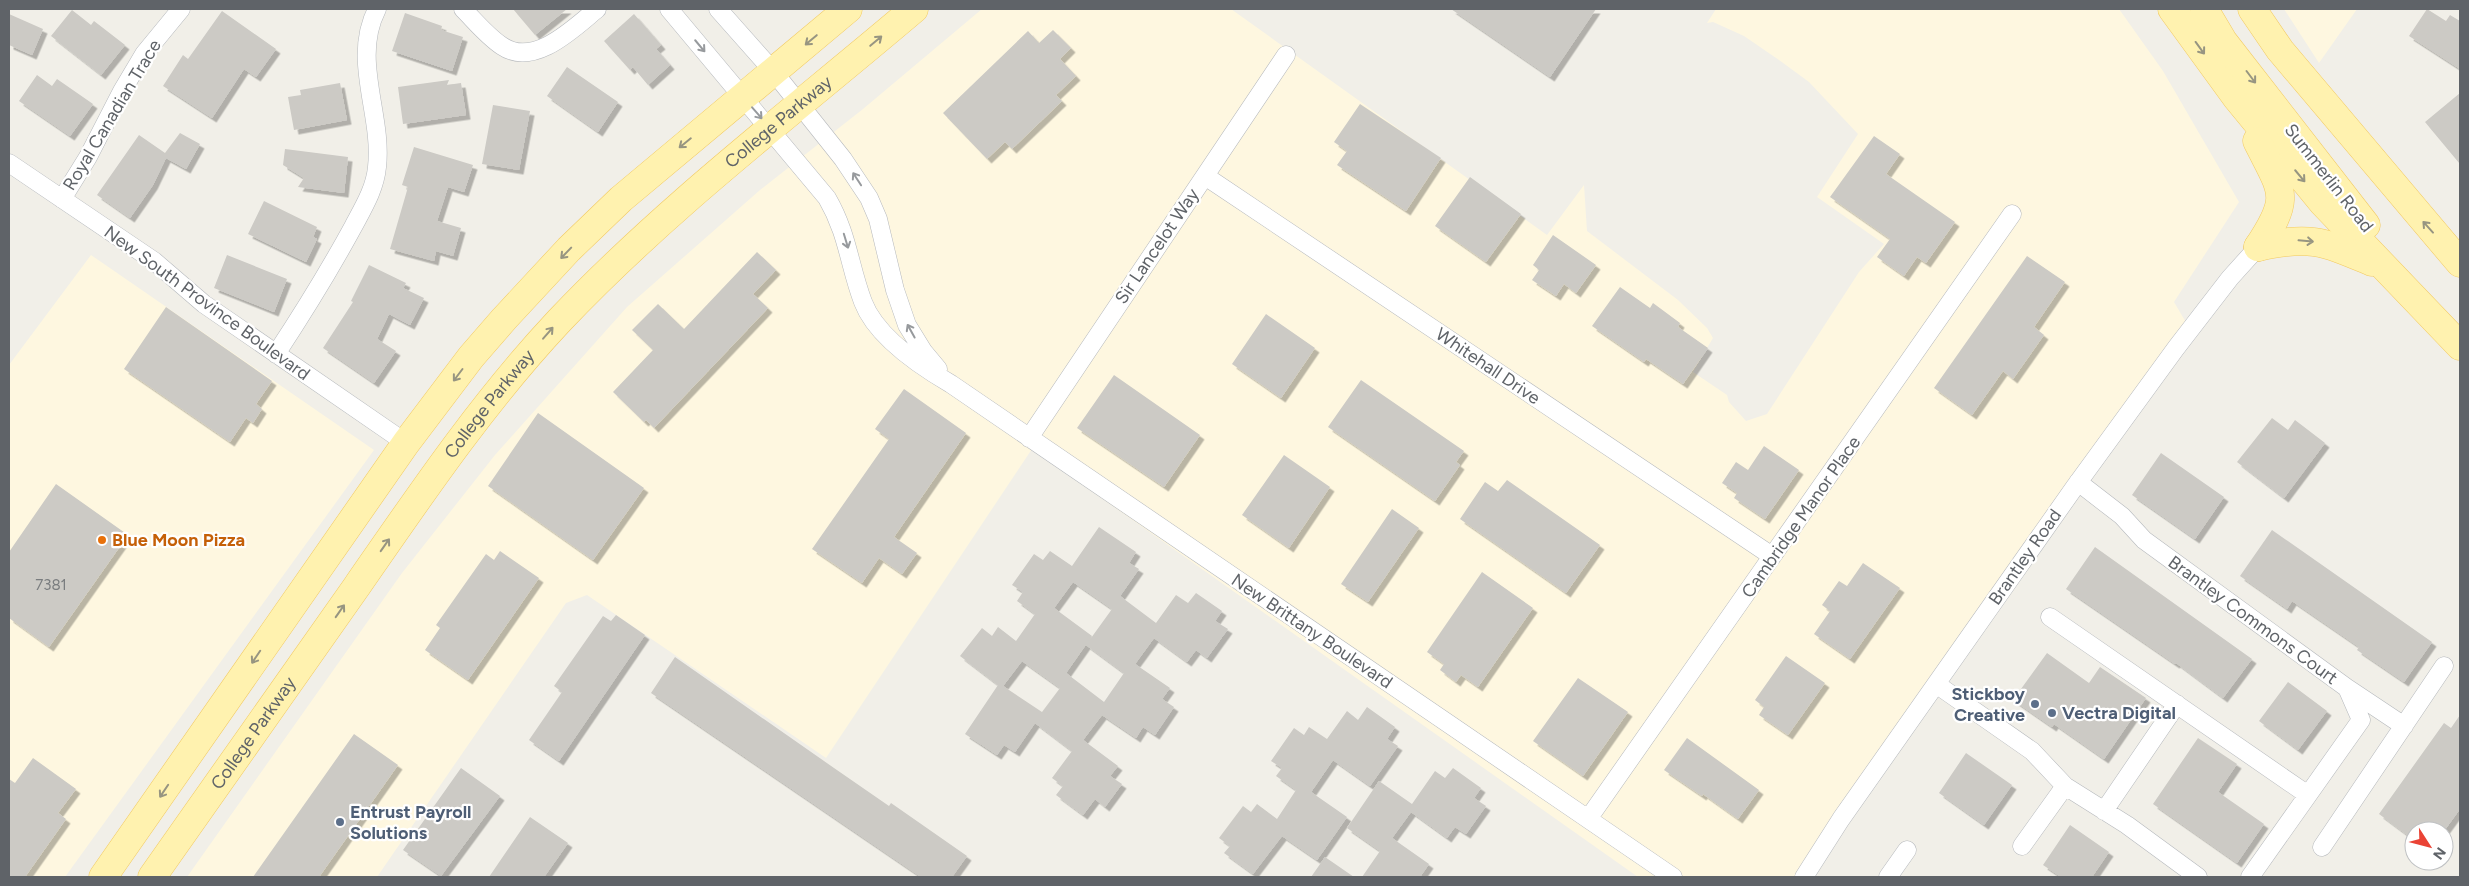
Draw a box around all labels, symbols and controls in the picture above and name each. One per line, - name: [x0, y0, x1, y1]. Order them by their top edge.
- one-way arrow: [804, 34, 817, 46]
- street label: Royal Canadian Trace: [58, 35, 166, 194]
- one-way arrow: [869, 36, 882, 47]
- one-way arrow: [695, 40, 706, 53]
- one-way arrow: [2195, 41, 2206, 54]
- street label: College Parkway: [720, 71, 837, 173]
- one-way arrow: [2246, 71, 2257, 84]
- one-way arrow: [752, 106, 763, 119]
- street label: Summerlin Road: [2280, 119, 2378, 237]
- one-way arrow: [679, 138, 692, 149]
- one-way arrow: [2295, 170, 2306, 183]
- one-way arrow: [852, 172, 862, 186]
- street label: Sir Lancelot Way: [1110, 184, 1204, 308]
- one-way arrow: [2422, 220, 2434, 233]
- street label: New South Province Boulevard: [100, 221, 314, 385]
- one-way arrow: [842, 233, 852, 249]
- one-way arrow: [2298, 236, 2314, 245]
- one-way arrow: [560, 247, 572, 259]
- street label: Whitehall Drive: [1432, 323, 1545, 409]
- one-way arrow: [906, 324, 915, 339]
- one-way arrow: [543, 327, 554, 340]
- street label: College Parkway: [439, 345, 539, 463]
- one-way arrow: [453, 368, 463, 382]
- street label: Cambridge Manor Place: [1737, 432, 1865, 602]
- street label: Brantley Road: [1984, 505, 2066, 609]
- place label: Blue Moon Pizza: [112, 529, 245, 551]
- marker: Blue Moon Pizza: [96, 534, 108, 546]
- one-way arrow: [380, 538, 390, 552]
- street label: Brantley Commons Court: [2164, 551, 2342, 689]
- street label: New Brittany Boulevard: [1227, 569, 1397, 693]
- house number: 7381: [35, 576, 67, 594]
- one-way arrow: [334, 604, 345, 618]
- one-way arrow: [251, 650, 261, 664]
- street label: College Parkway: [206, 672, 301, 794]
- place label: Stickboy Creative: [1951, 683, 2026, 726]
- marker: Stickboy Creative: [2029, 698, 2041, 710]
- place label: Vectra Digital: [2062, 702, 2176, 724]
- marker: Vectra Digital: [2046, 707, 2058, 719]
- one-way arrow: [159, 784, 169, 798]
- place label: Entrust Payroll Solutions: [350, 801, 472, 844]
- marker: Entrust Payroll Solutions: [334, 816, 346, 828]
- north arrow: [2404, 821, 2454, 871]
- text: N: [2429, 844, 2449, 863]

